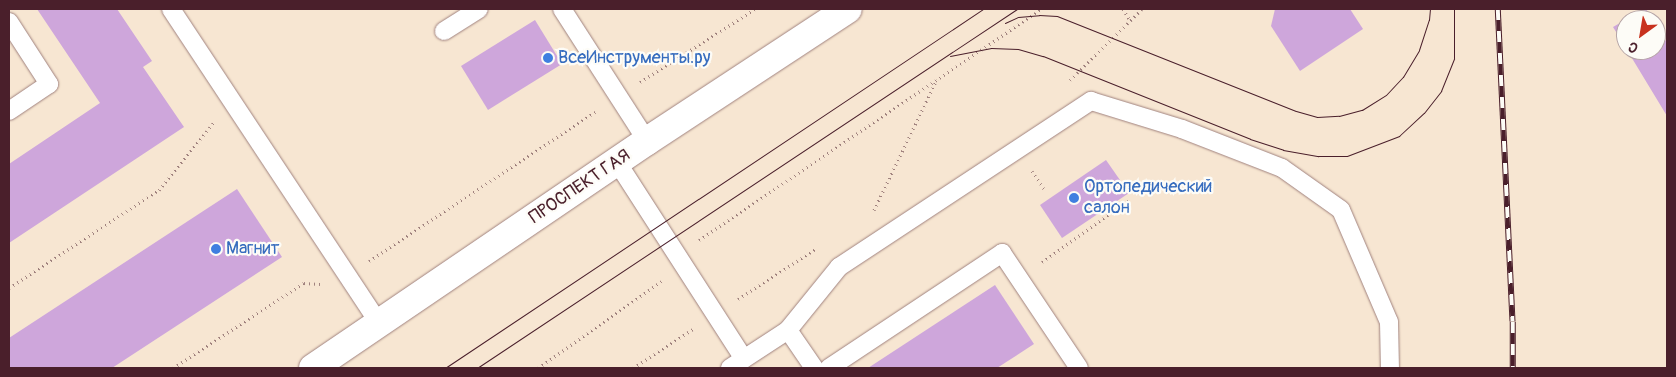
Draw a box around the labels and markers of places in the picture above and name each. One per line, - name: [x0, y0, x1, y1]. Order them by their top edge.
- place label: ВсеИнструменты.ру: [558, 47, 710, 69]
- marker: ВсеИнструменты.ру: [542, 52, 554, 64]
- place label: Ортопедический салон: [1084, 177, 1213, 220]
- marker: Ортопедический салон: [1068, 192, 1080, 204]
- place label: Магнит: [226, 238, 279, 260]
- marker: Магнит: [210, 243, 222, 255]

